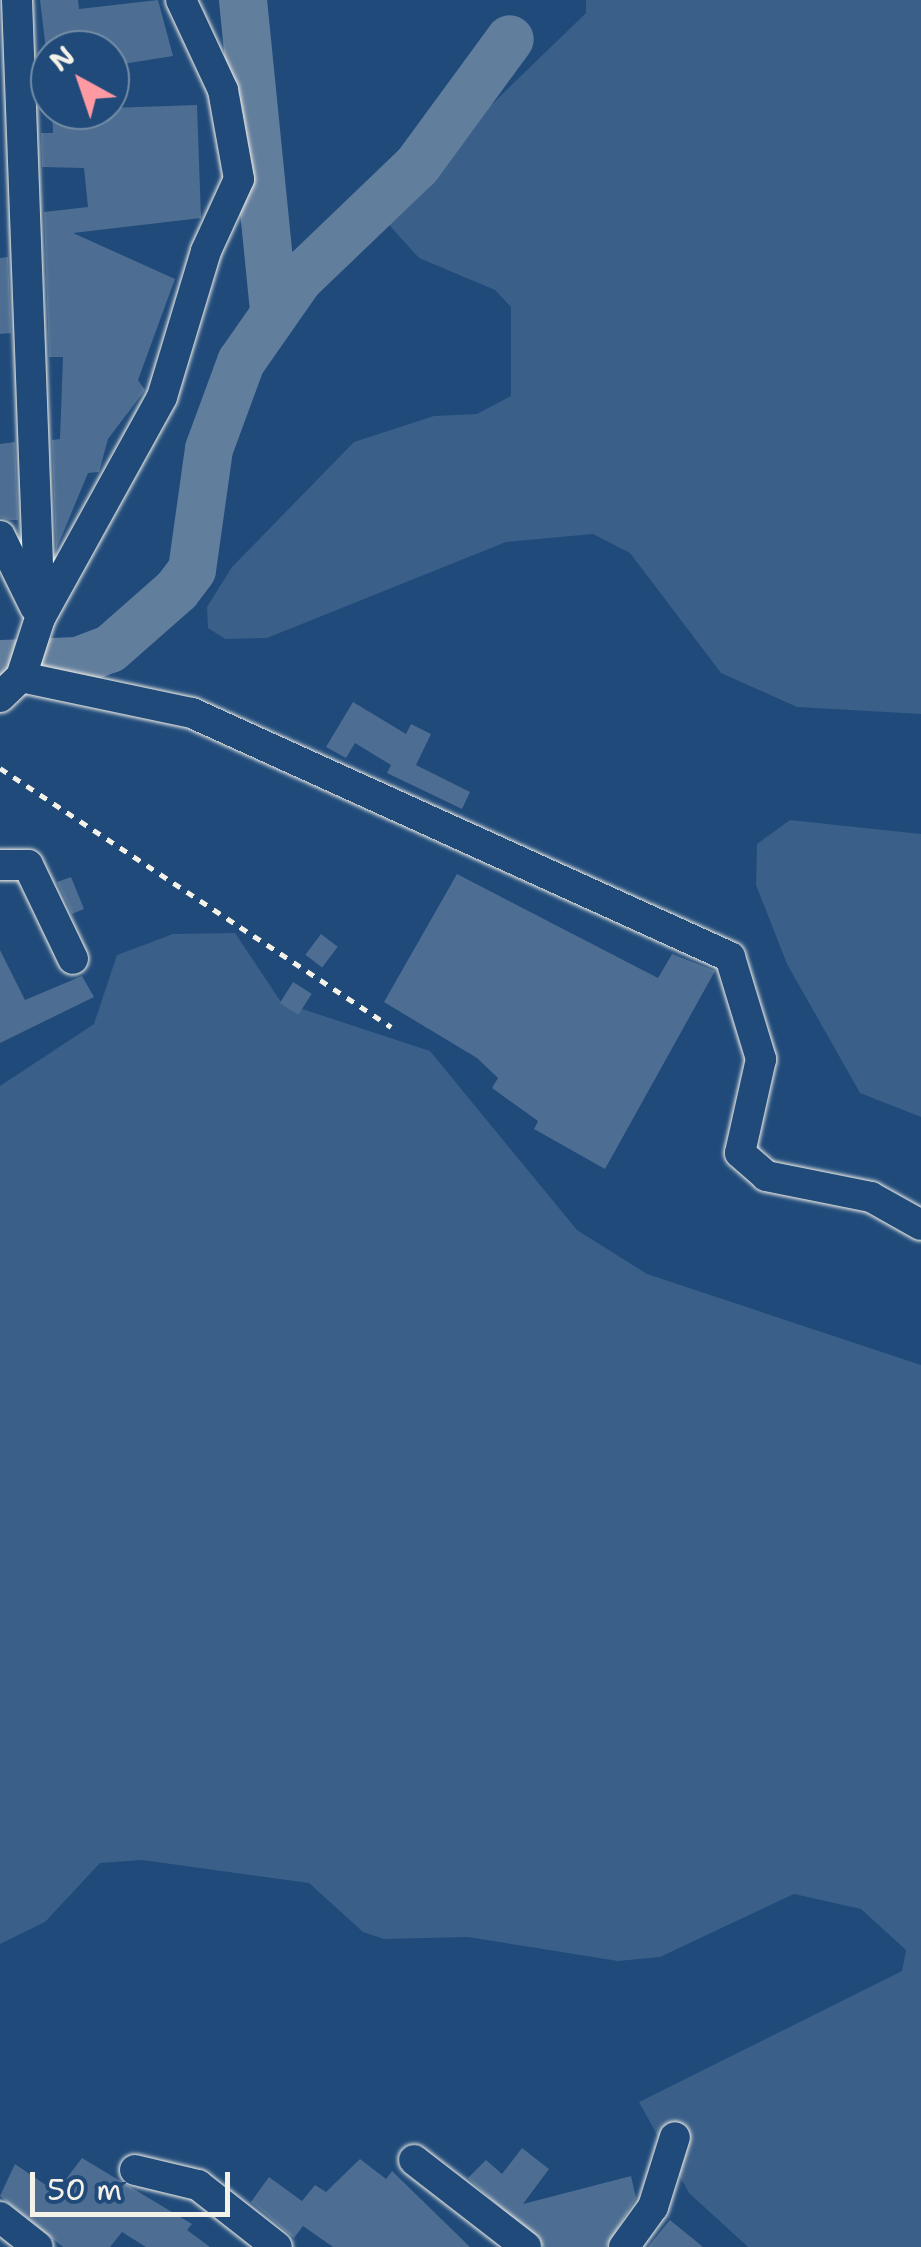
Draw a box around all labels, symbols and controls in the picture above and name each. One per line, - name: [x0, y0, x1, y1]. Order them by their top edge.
- north arrow: [30, 30, 130, 130]
- text: N: [41, 37, 83, 80]
- scale bar: [35, 2152, 235, 2214]
- text: 50 m: [47, 2169, 122, 2210]

